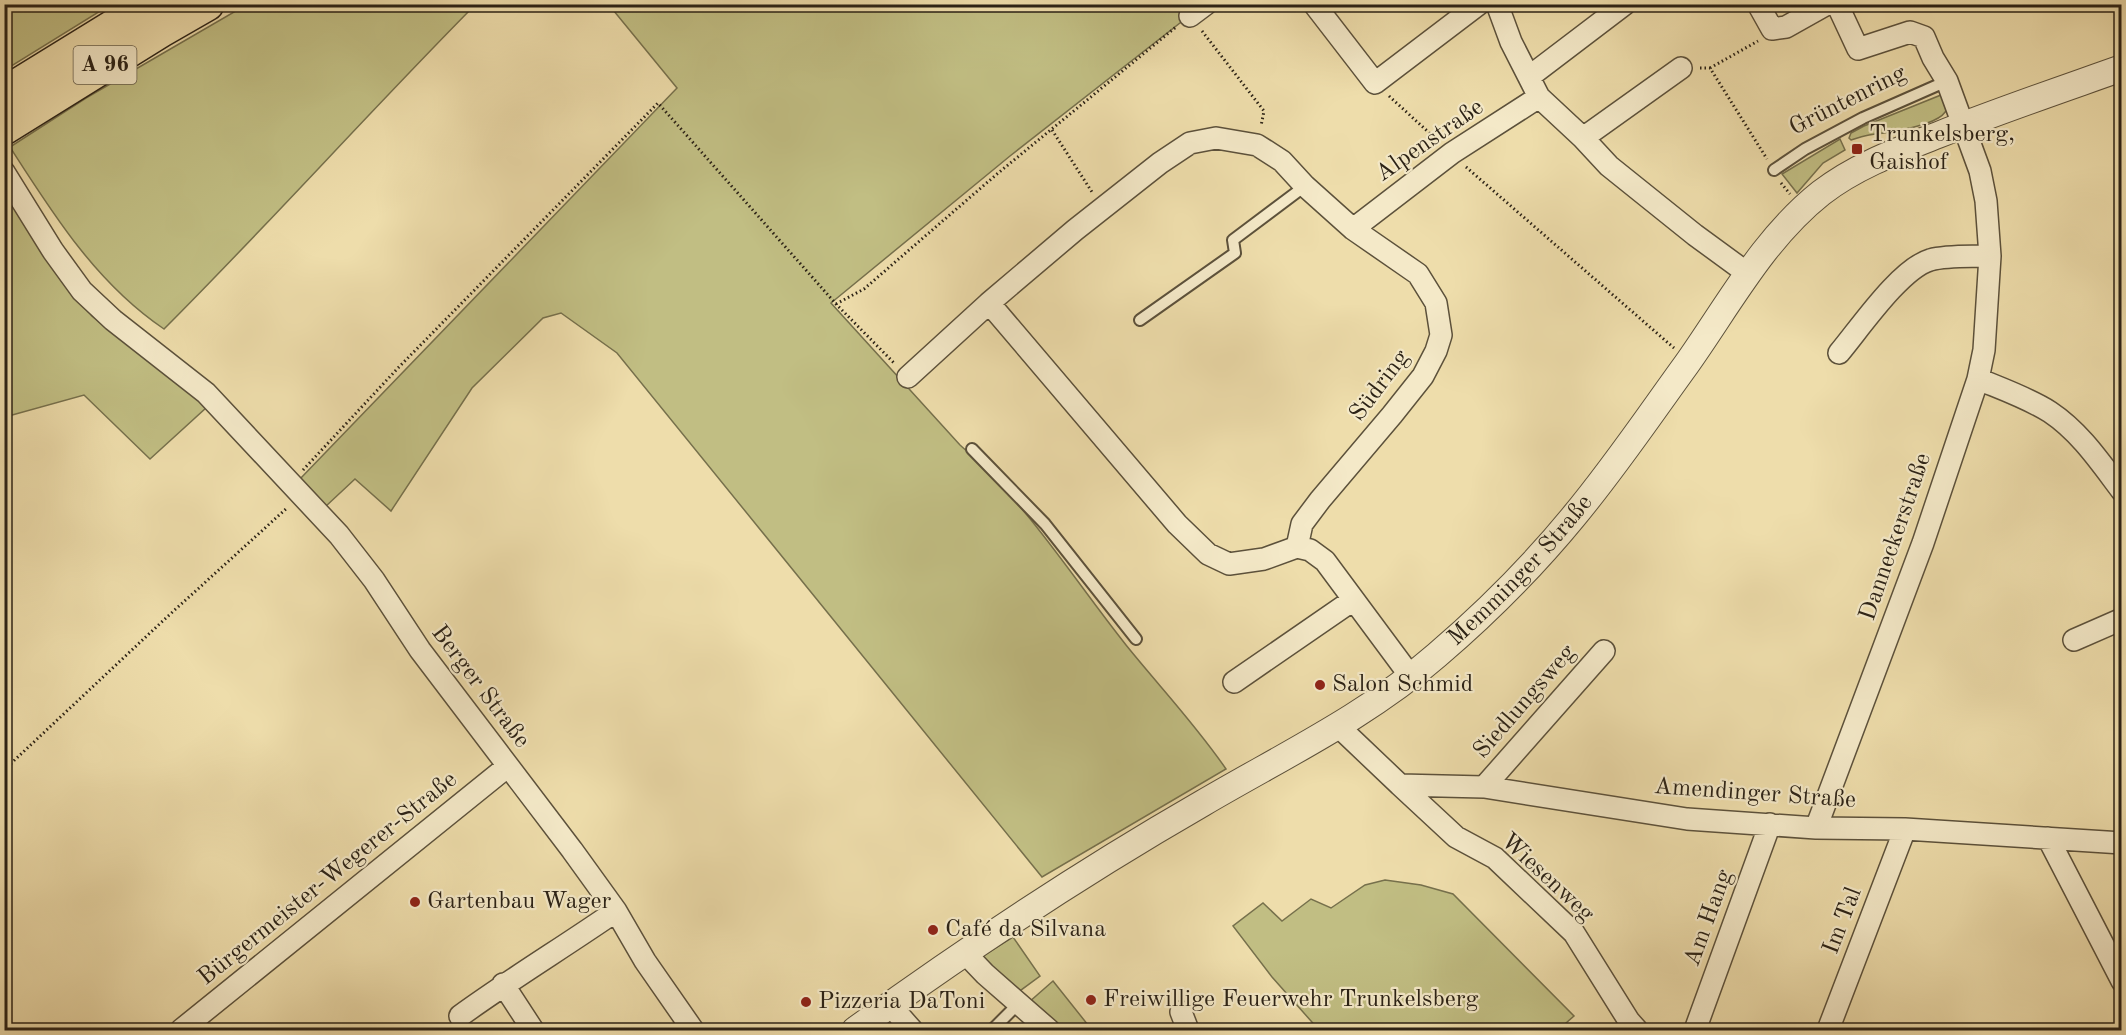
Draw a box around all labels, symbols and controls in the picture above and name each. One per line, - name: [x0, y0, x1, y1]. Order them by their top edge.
- road number: A 96: [74, 46, 136, 84]
- street label: Grüntenring: [1786, 61, 1910, 141]
- street label: Alpenstraße: [1372, 95, 1488, 187]
- place label: Trunkelsberg, Gaishof: [1869, 123, 2015, 175]
- marker: Trunkelsberg, Gaishof: [1850, 142, 1864, 156]
- street label: Südring: [1346, 346, 1414, 426]
- street label: Danneckerstraße: [1856, 450, 1936, 624]
- street label: Memminger Straße: [1444, 491, 1598, 651]
- street label: Berger Straße: [426, 621, 534, 753]
- street label: Siedlungsweg: [1469, 641, 1581, 763]
- place label: Salon Schmid: [1332, 673, 1473, 697]
- marker: Salon Schmid: [1313, 678, 1327, 692]
- street label: Bürgermeister-Wegerer-Straße: [194, 767, 462, 991]
- street label: Amendinger Straße: [1653, 775, 1857, 813]
- street label: Wiesenweg: [1496, 829, 1598, 927]
- street label: Am Hang: [1680, 867, 1738, 969]
- street label: Im Tal: [1819, 884, 1867, 958]
- place label: Gartenbau Wager: [427, 890, 612, 914]
- marker: Gartenbau Wager: [408, 895, 422, 909]
- place label: Café da Silvana: [945, 918, 1106, 942]
- marker: Café da Silvana: [926, 923, 940, 937]
- place label: Freiwillige Feuerwehr Trunkelsberg: [1103, 988, 1479, 1012]
- place label: Pizzeria DaToni: [818, 990, 985, 1014]
- marker: Freiwillige Feuerwehr Trunkelsberg: [1084, 993, 1098, 1007]
- marker: Pizzeria DaToni: [799, 995, 813, 1009]

